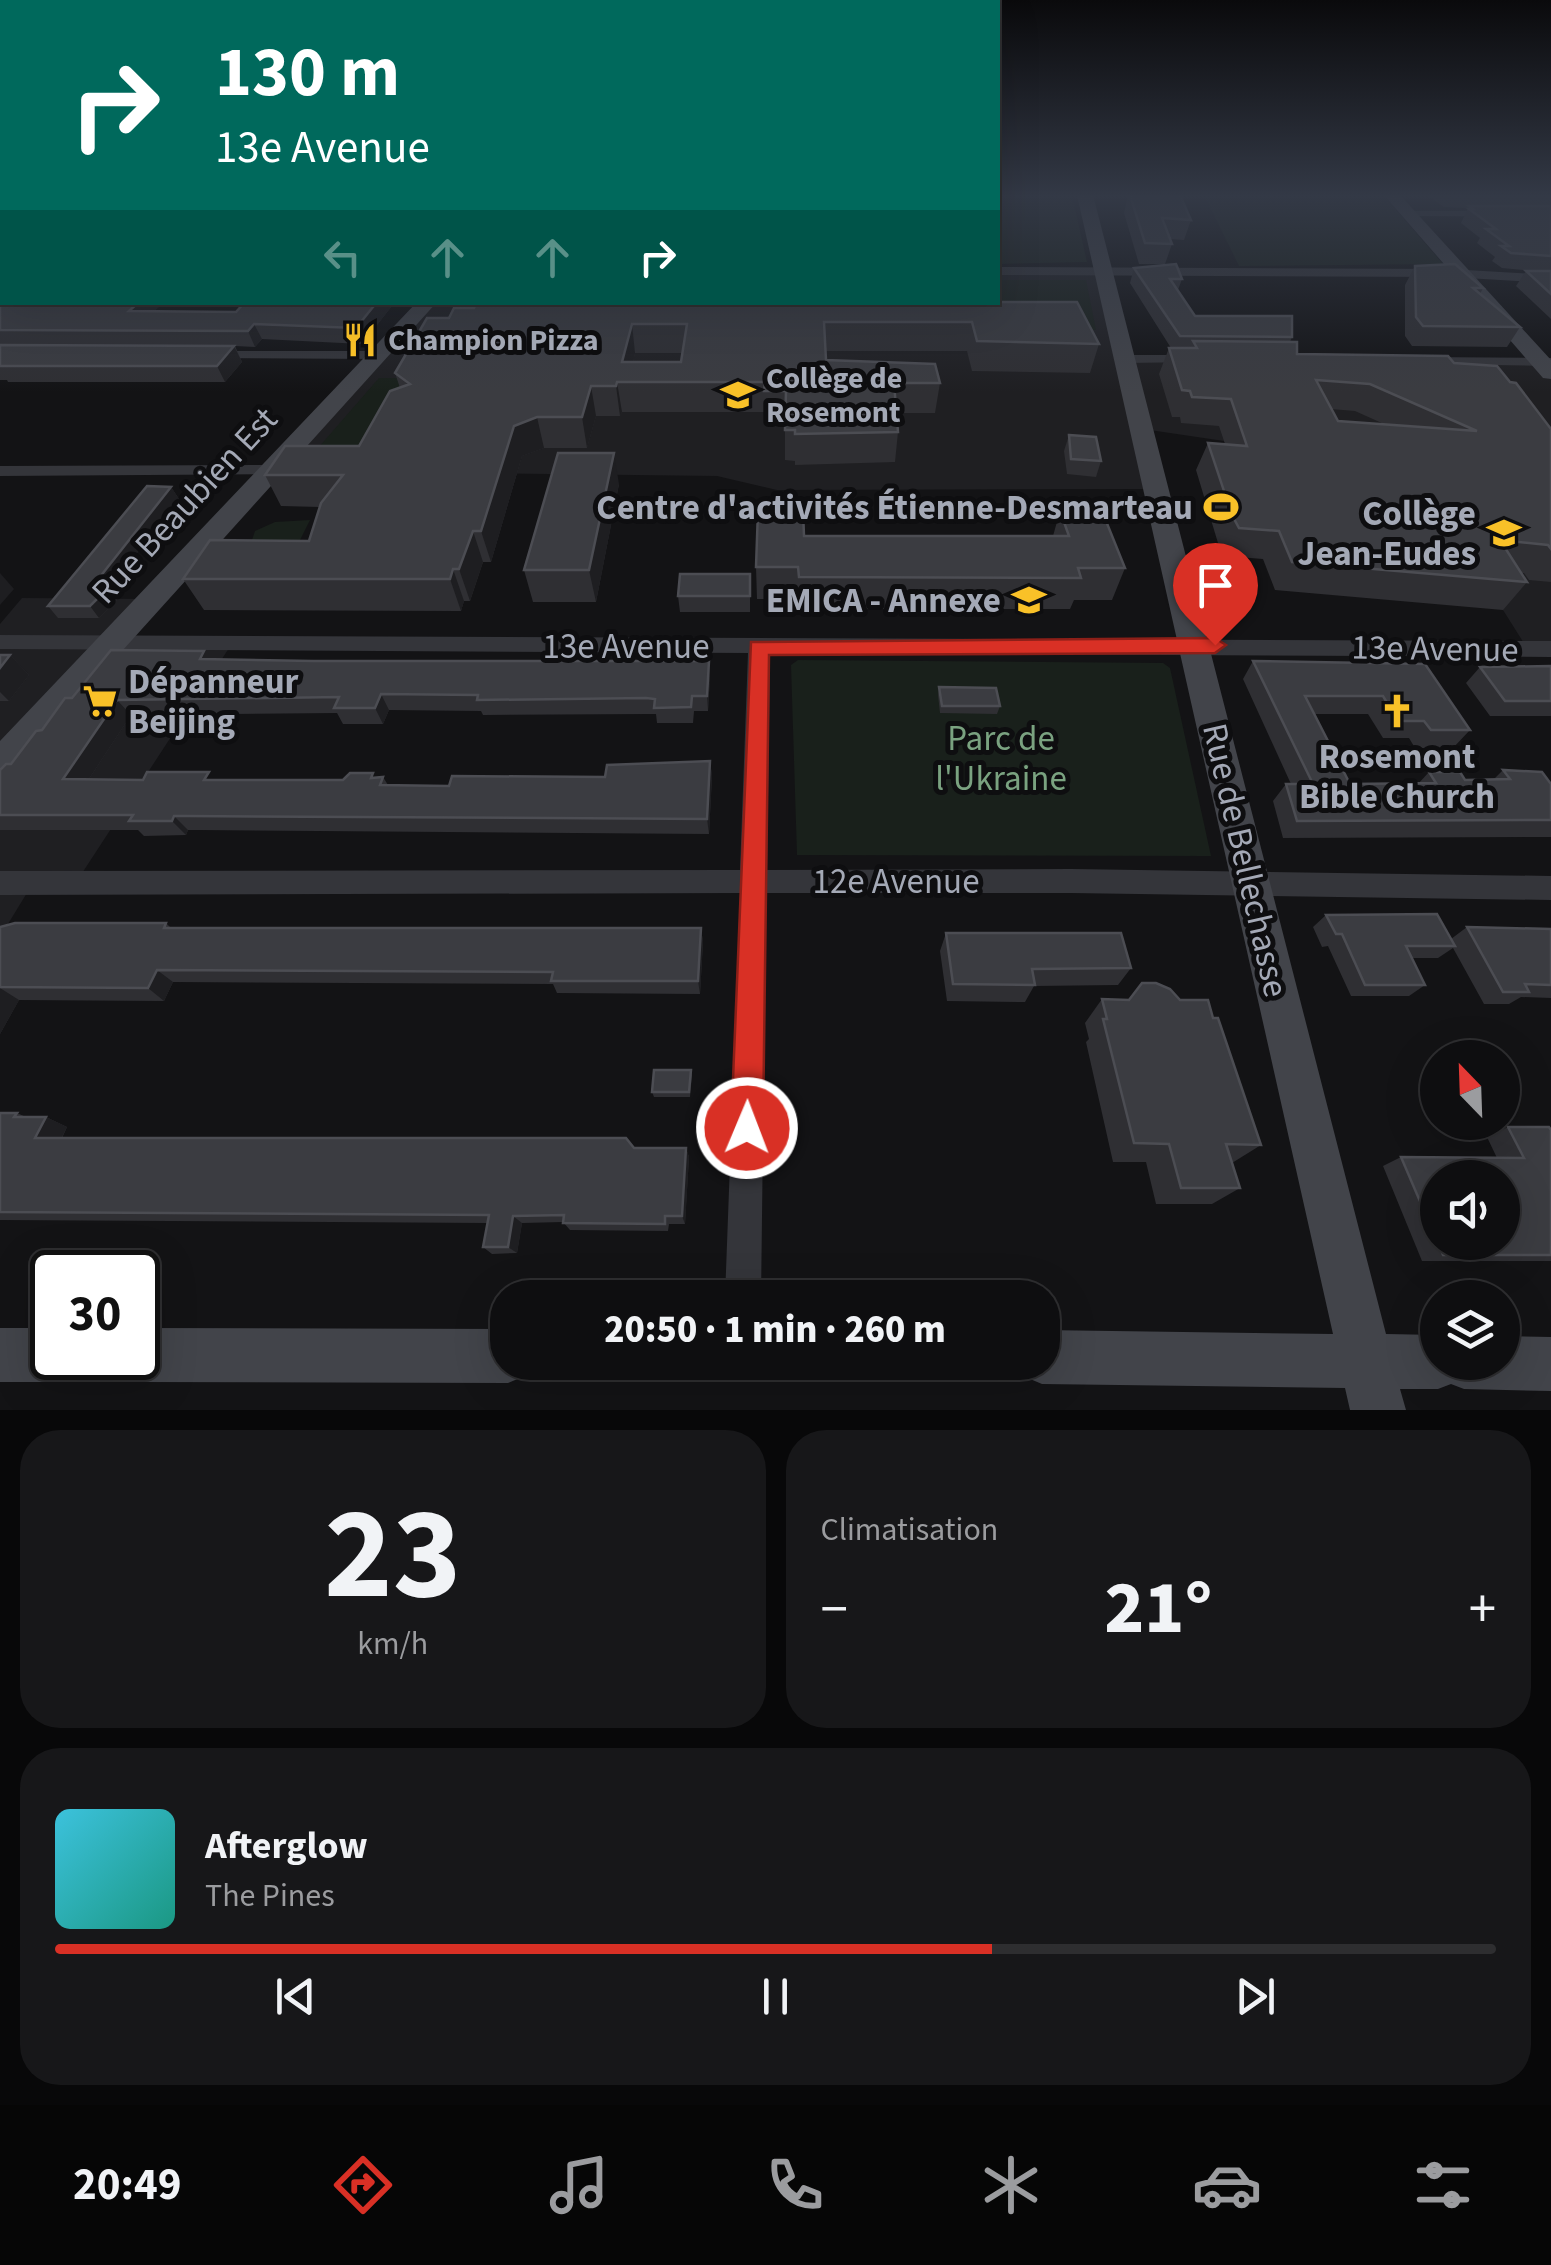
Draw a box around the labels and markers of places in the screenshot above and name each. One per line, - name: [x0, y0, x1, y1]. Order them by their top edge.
- place label: Champion Pizza: [388, 319, 599, 362]
- restaurant icon: Champion Pizza: [341, 321, 379, 359]
- place label: Collège de Rosemont: [766, 357, 902, 434]
- school or university icon: Collège de Rosemont: [719, 376, 757, 414]
- place label: Centre d'activités Étienne-Desmarteau: [596, 483, 1193, 533]
- sports icon: Centre d'activités Étienne-Desmarteau: [1202, 488, 1240, 526]
- place label: Collège Jean-Eudes: [1298, 489, 1476, 579]
- school or university icon: Collège Jean-Eudes: [1485, 514, 1523, 552]
- pin: [1173, 543, 1258, 646]
- place label: EMICA - Annexe: [766, 576, 1001, 626]
- school or university icon: EMICA - Annexe: [1010, 581, 1048, 619]
- place label: Dépanneur Beijing: [128, 657, 299, 747]
- supermarket icon: Dépanneur Beijing: [81, 682, 119, 720]
- church icon: Rosemont Bible Church: [1378, 692, 1416, 730]
- place label: Rosemont Bible Church: [1299, 732, 1495, 822]

